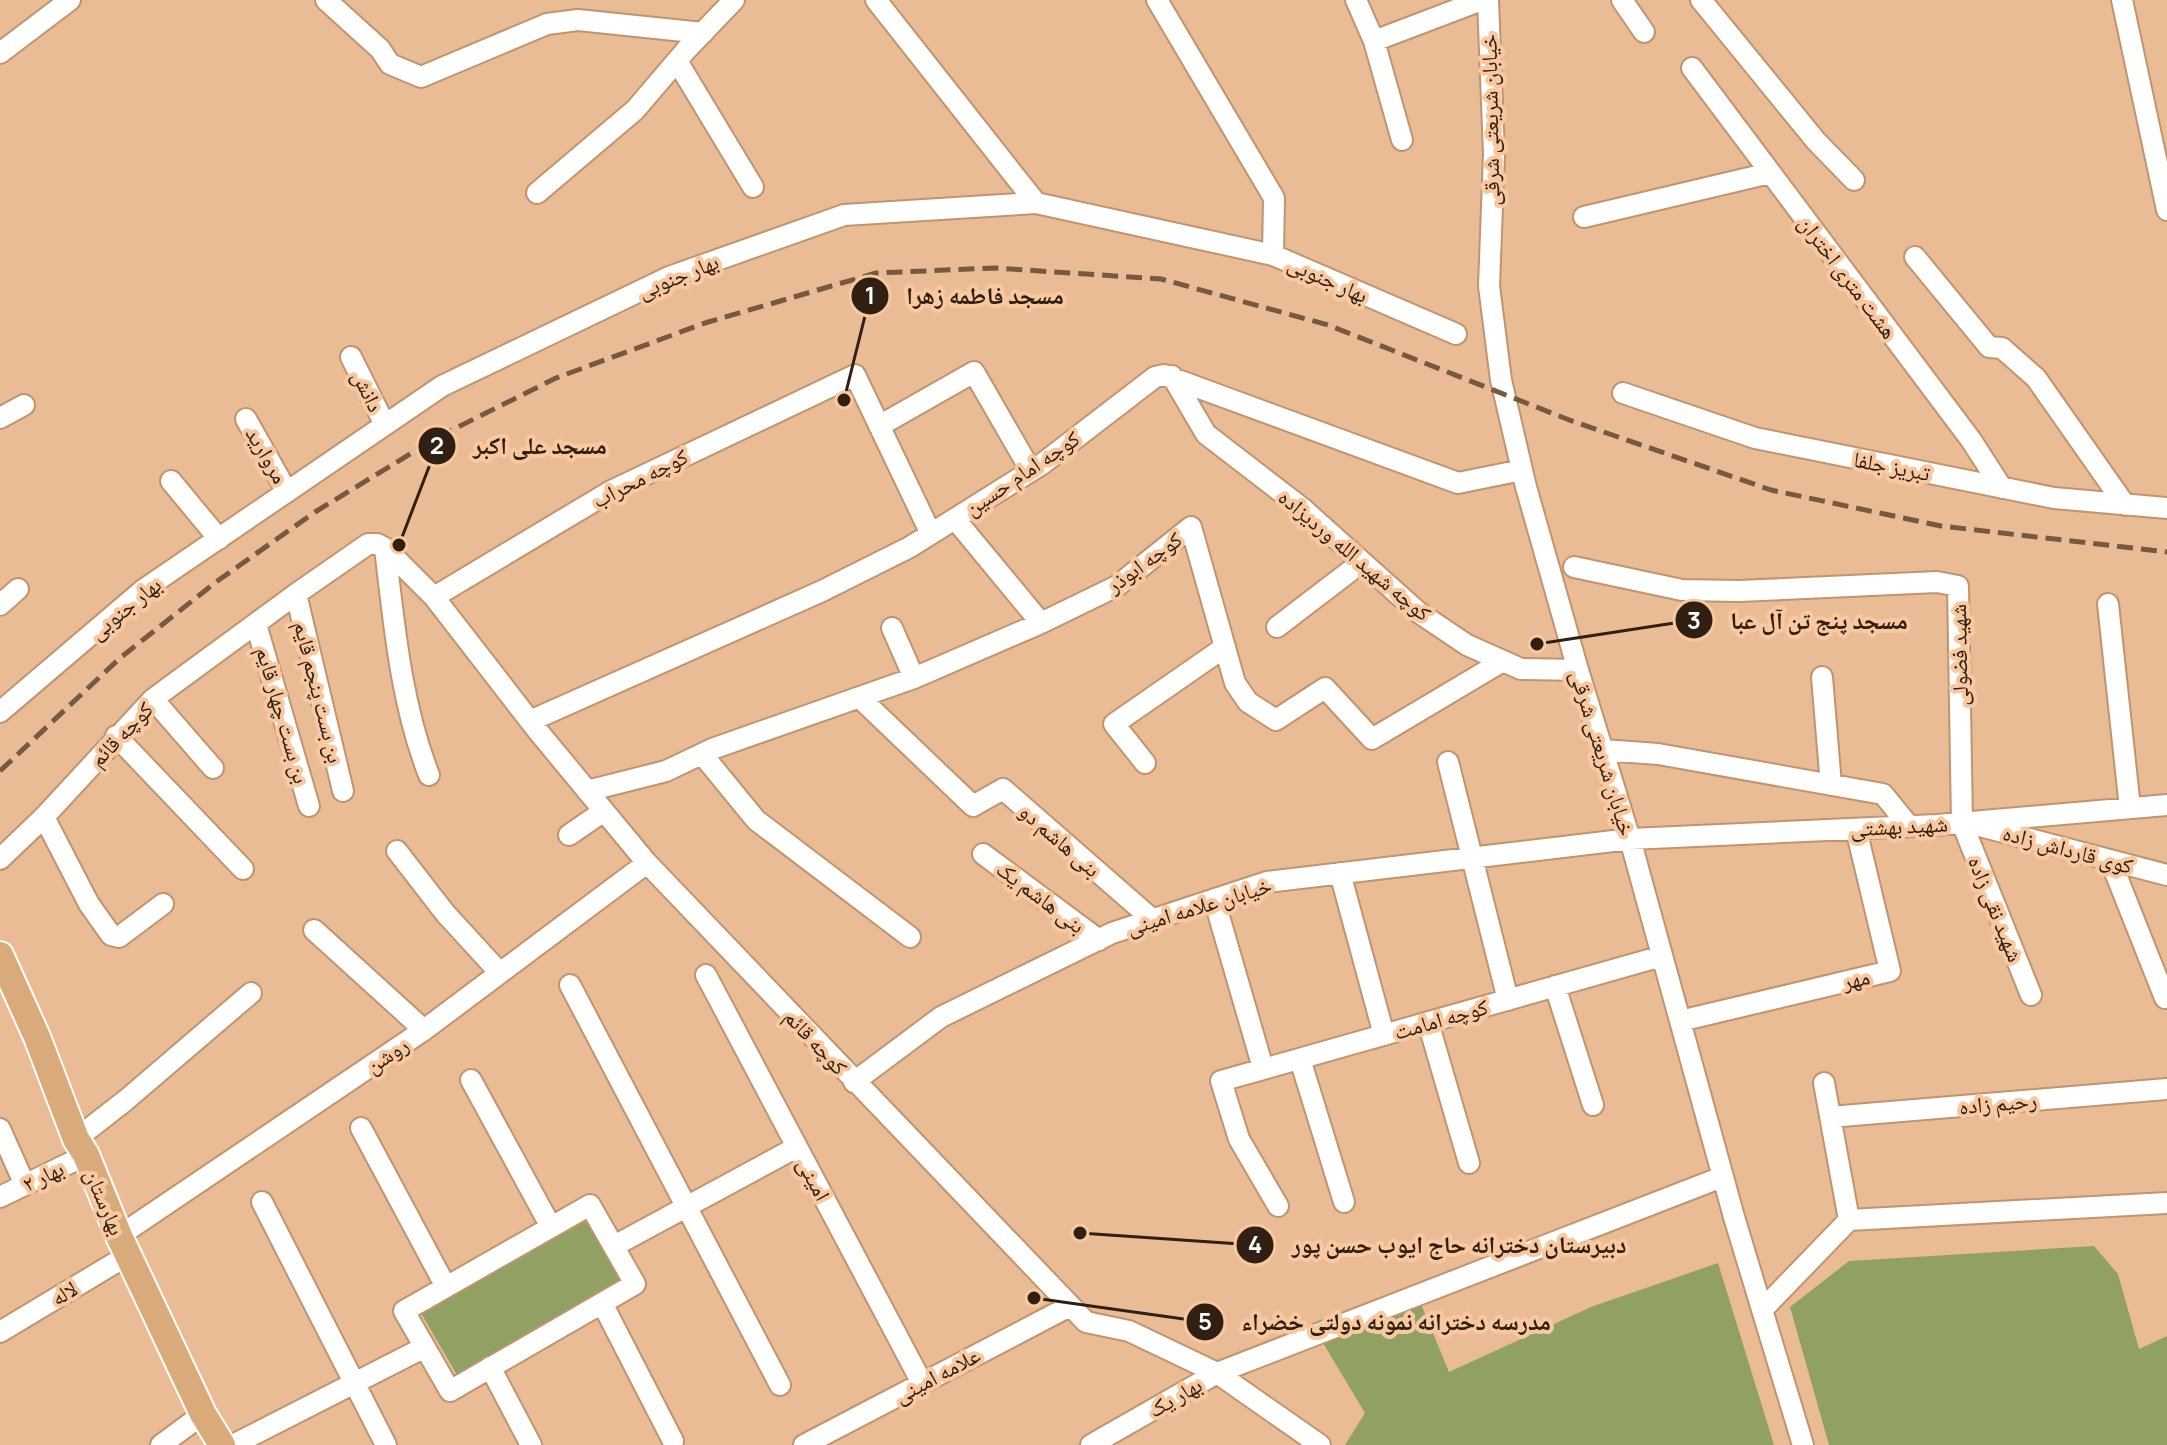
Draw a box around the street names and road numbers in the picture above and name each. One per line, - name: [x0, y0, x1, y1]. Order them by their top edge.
- street label: خیابان شریعتی شرقی: [1474, 34, 1506, 206]
- street label: هشت متری اختران: [1792, 209, 1904, 345]
- street label: بهار جنوبی: [633, 246, 723, 306]
- street label: بهار جنوبی: [1283, 248, 1373, 310]
- street label: دانش: [345, 365, 391, 417]
- street label: مروارید: [239, 421, 295, 489]
- street label: کوچه امام حسین: [958, 423, 1086, 523]
- street label: کوچه محراب: [587, 441, 693, 515]
- street label: تبریز جلفا: [1851, 444, 1933, 488]
- street label: کوچه شهید الله وردیزاده: [1272, 482, 1438, 628]
- street label: کوچه ابوذر: [1099, 524, 1188, 600]
- street label: بهار جنوبی: [83, 570, 167, 646]
- street label: شهید فضولی: [1943, 604, 1975, 706]
- street label: بن بست پنجم قایم: [287, 618, 351, 766]
- street label: بن بست چهار قایم: [249, 643, 317, 787]
- street label: خیابان شریعتی شرقی: [1564, 667, 1642, 839]
- street label: کوچه قائم: [82, 695, 160, 773]
- street label: بنی هاشم دو: [1013, 796, 1107, 884]
- street label: شهید بهشتی: [1849, 808, 1949, 844]
- street label: کوی قارداش زاده: [2000, 817, 2136, 881]
- street label: شهید نقی زاده: [1961, 852, 2031, 966]
- street label: بنی هاشم یک: [991, 854, 1091, 940]
- street label: خیابان علامه امینی: [1123, 870, 1275, 942]
- street label: مهر: [1838, 961, 1873, 997]
- street label: کوچه امامت: [1390, 991, 1492, 1047]
- street label: کوچه قائم: [778, 1002, 854, 1082]
- street label: روشن: [359, 1030, 415, 1080]
- street label: رحیم زاده: [1958, 1085, 2038, 1121]
- street label: امینی: [790, 1152, 838, 1206]
- street label: بهار ۲: [17, 1153, 69, 1199]
- street label: بهارستان: [78, 1164, 132, 1240]
- street label: لاله: [45, 1273, 83, 1313]
- street label: علامه امینی: [889, 1340, 985, 1410]
- street label: بهار یک: [1143, 1370, 1207, 1424]

